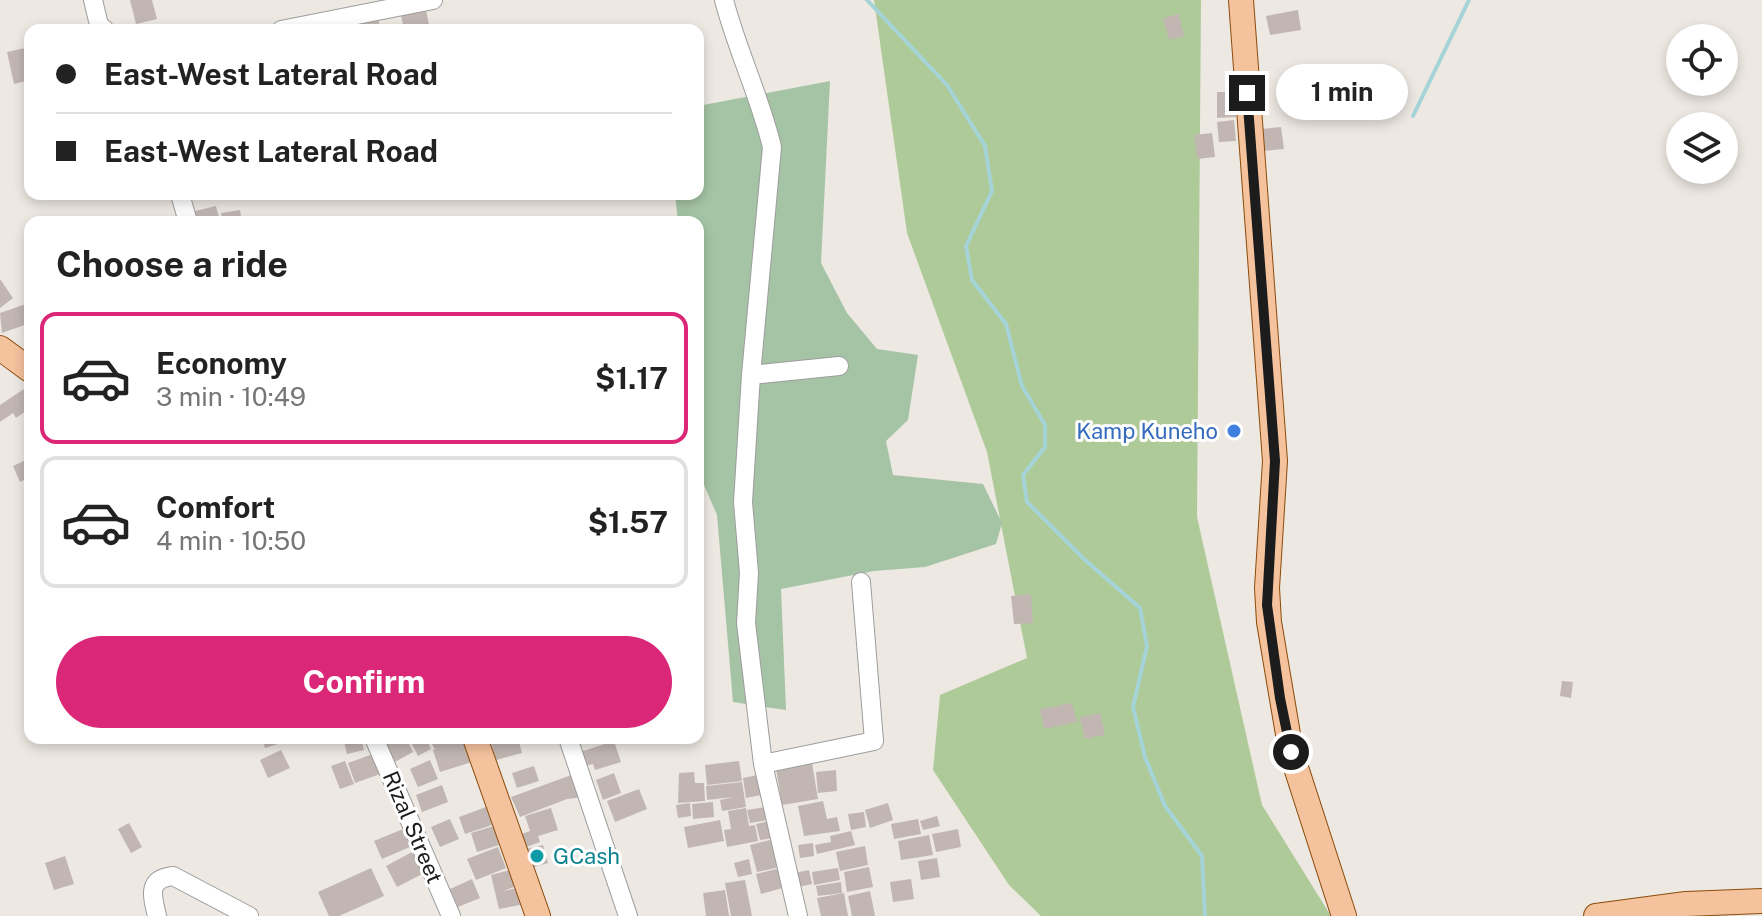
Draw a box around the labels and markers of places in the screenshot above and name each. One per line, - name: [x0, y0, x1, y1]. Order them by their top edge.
- place label: Kamp Kuneho: [1076, 418, 1218, 444]
- marker: Kamp Kuneho: [1225, 422, 1243, 440]
- place label: GCash: [553, 843, 620, 869]
- marker: GCash: [528, 847, 546, 865]

